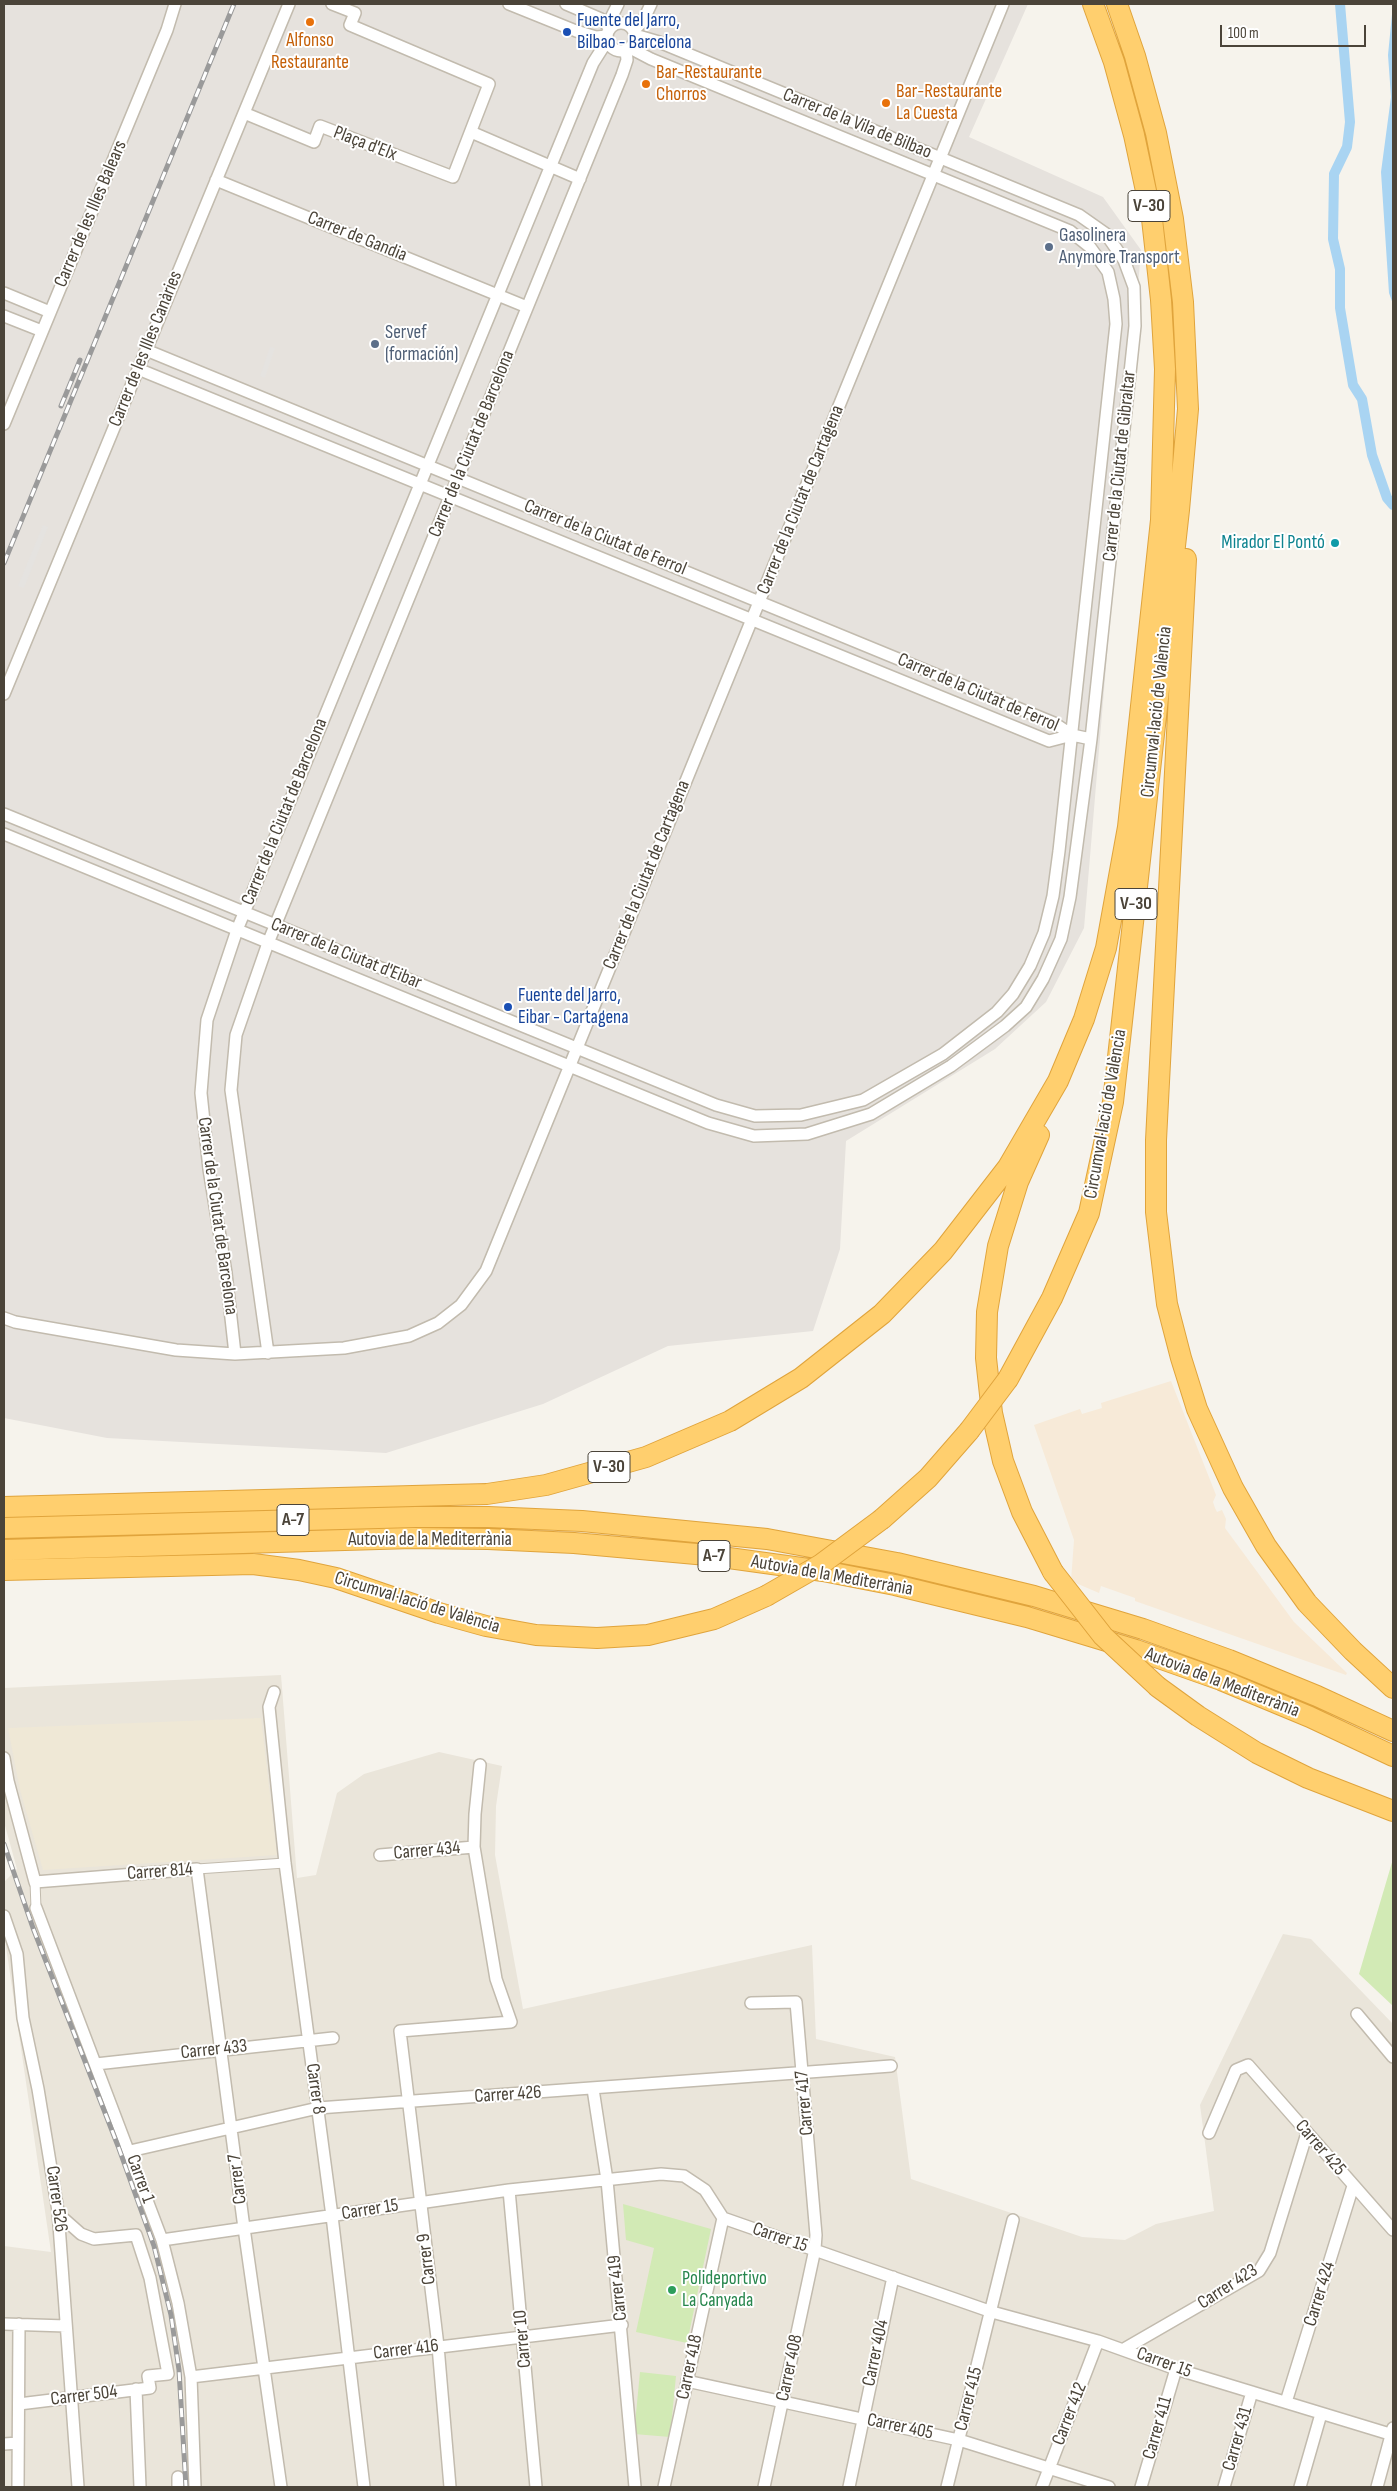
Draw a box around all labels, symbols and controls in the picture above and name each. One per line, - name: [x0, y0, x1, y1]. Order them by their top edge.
- place label: Fuente del Jarro, Bilbao - Barcelona: [577, 10, 692, 54]
- scale bar: [1222, 15, 1368, 47]
- marker: Alfonso Restaurante: [304, 16, 316, 28]
- text: 100 m: [1228, 24, 1259, 43]
- marker: Fuente del Jarro, Bilbao - Barcelona: [561, 26, 573, 38]
- place label: Alfonso Restaurante: [271, 30, 349, 74]
- place label: Bar-Restaurante Chorros: [656, 62, 762, 106]
- marker: Bar-Restaurante Chorros: [640, 78, 652, 90]
- place label: Bar-Restaurante La Cuesta: [896, 81, 1002, 125]
- street label: Carrer de la Vila de Bilbao: [779, 84, 935, 164]
- marker: Bar-Restaurante La Cuesta: [880, 97, 892, 109]
- street label: Plaça d'Elx: [330, 122, 400, 166]
- street label: Carrer de les Illes Balears: [50, 137, 132, 291]
- road number: V-30: [1128, 190, 1170, 222]
- street label: Carrer de Gandia: [304, 207, 410, 267]
- place label: Gasolinera Anymore Transport: [1059, 225, 1180, 269]
- marker: Gasolinera Anymore Transport: [1043, 241, 1055, 253]
- street label: Carrer de les Illes Canàries: [104, 268, 188, 430]
- place label: Servef (formación): [385, 322, 458, 366]
- marker: Servef (formación): [369, 338, 381, 350]
- street label: Carrer de la Ciutat de Barcelona: [424, 347, 520, 541]
- street label: Carrer de la Ciutat de Gibraltar: [1099, 369, 1141, 563]
- street label: Carrer de la Ciutat de Cartagena: [753, 402, 849, 598]
- street label: Carrer de la Ciutat de Ferrol: [520, 495, 690, 581]
- place label: Mirador El Pontó: [1221, 532, 1325, 554]
- marker: Mirador El Pontó: [1329, 537, 1341, 549]
- street label: Circumval·lació de València: [1137, 625, 1177, 799]
- street label: Carrer de la Ciutat de Ferrol: [894, 649, 1062, 737]
- street label: Carrer de la Ciutat de Barcelona: [237, 715, 333, 909]
- street label: Carrer de la Ciutat de Cartagena: [599, 777, 695, 973]
- road number: V-30: [1115, 889, 1157, 920]
- street label: Carrer de la Ciutat d'Eibar: [267, 913, 425, 995]
- place label: Fuente del Jarro, Eibar - Cartagena: [518, 985, 629, 1029]
- marker: Fuente del Jarro, Eibar - Cartagena: [502, 1001, 514, 1013]
- street label: Circumval·lació de València: [1080, 1027, 1132, 1201]
- street label: Carrer de la Ciutat de Barcelona: [192, 1116, 242, 1316]
- road number: V-30: [588, 1451, 630, 1482]
- road number: A-7: [277, 1504, 309, 1536]
- street label: Autovia de la Mediterrània: [348, 1529, 512, 1551]
- road number: A-7: [698, 1540, 730, 1572]
- street label: Autovia de la Mediterrània: [749, 1551, 915, 1601]
- street label: Circumval·lació de València: [332, 1567, 502, 1639]
- street label: Autovia de la Mediterrània: [1142, 1643, 1302, 1723]
- street label: Carrer 434: [393, 1837, 461, 1865]
- street label: Carrer 814: [126, 1858, 194, 1886]
- street label: Carrer 433: [180, 2035, 248, 2065]
- street label: Carrer 8: [300, 2062, 330, 2116]
- street label: Carrer 417: [791, 2070, 819, 2136]
- street label: Carrer 426: [474, 2081, 542, 2109]
- street label: Carrer 425: [1290, 2115, 1350, 2181]
- street label: Carrer 1: [121, 2152, 159, 2206]
- street label: Carrer 7: [224, 2153, 252, 2205]
- street label: Carrer 526: [40, 2164, 72, 2234]
- street label: Carrer 15: [340, 2194, 400, 2226]
- street label: Carrer 15: [749, 2218, 811, 2258]
- street label: Carrer 9: [413, 2232, 441, 2286]
- street label: Carrer 419: [603, 2254, 633, 2322]
- street label: Carrer 423: [1194, 2259, 1262, 2315]
- street label: Carrer 424: [1299, 2259, 1341, 2329]
- place label: Polideportivo La Canyada: [682, 2268, 767, 2312]
- marker: Polideportivo La Canyada: [666, 2284, 678, 2296]
- street label: Carrer 10: [509, 2309, 537, 2369]
- street label: Carrer 404: [858, 2318, 894, 2388]
- street label: Carrer 418: [672, 2332, 708, 2402]
- street label: Carrer 408: [772, 2333, 808, 2403]
- street label: Carrer 416: [372, 2335, 440, 2365]
- street label: Carrer 15: [1133, 2343, 1195, 2383]
- street label: Carrer 415: [950, 2365, 988, 2433]
- street label: Carrer 412: [1048, 2379, 1092, 2449]
- street label: Carrer 504: [49, 2381, 119, 2411]
- street label: Carrer 411: [1138, 2394, 1178, 2462]
- street label: Carrer 431: [1218, 2404, 1258, 2474]
- street label: Carrer 405: [865, 2409, 935, 2445]

